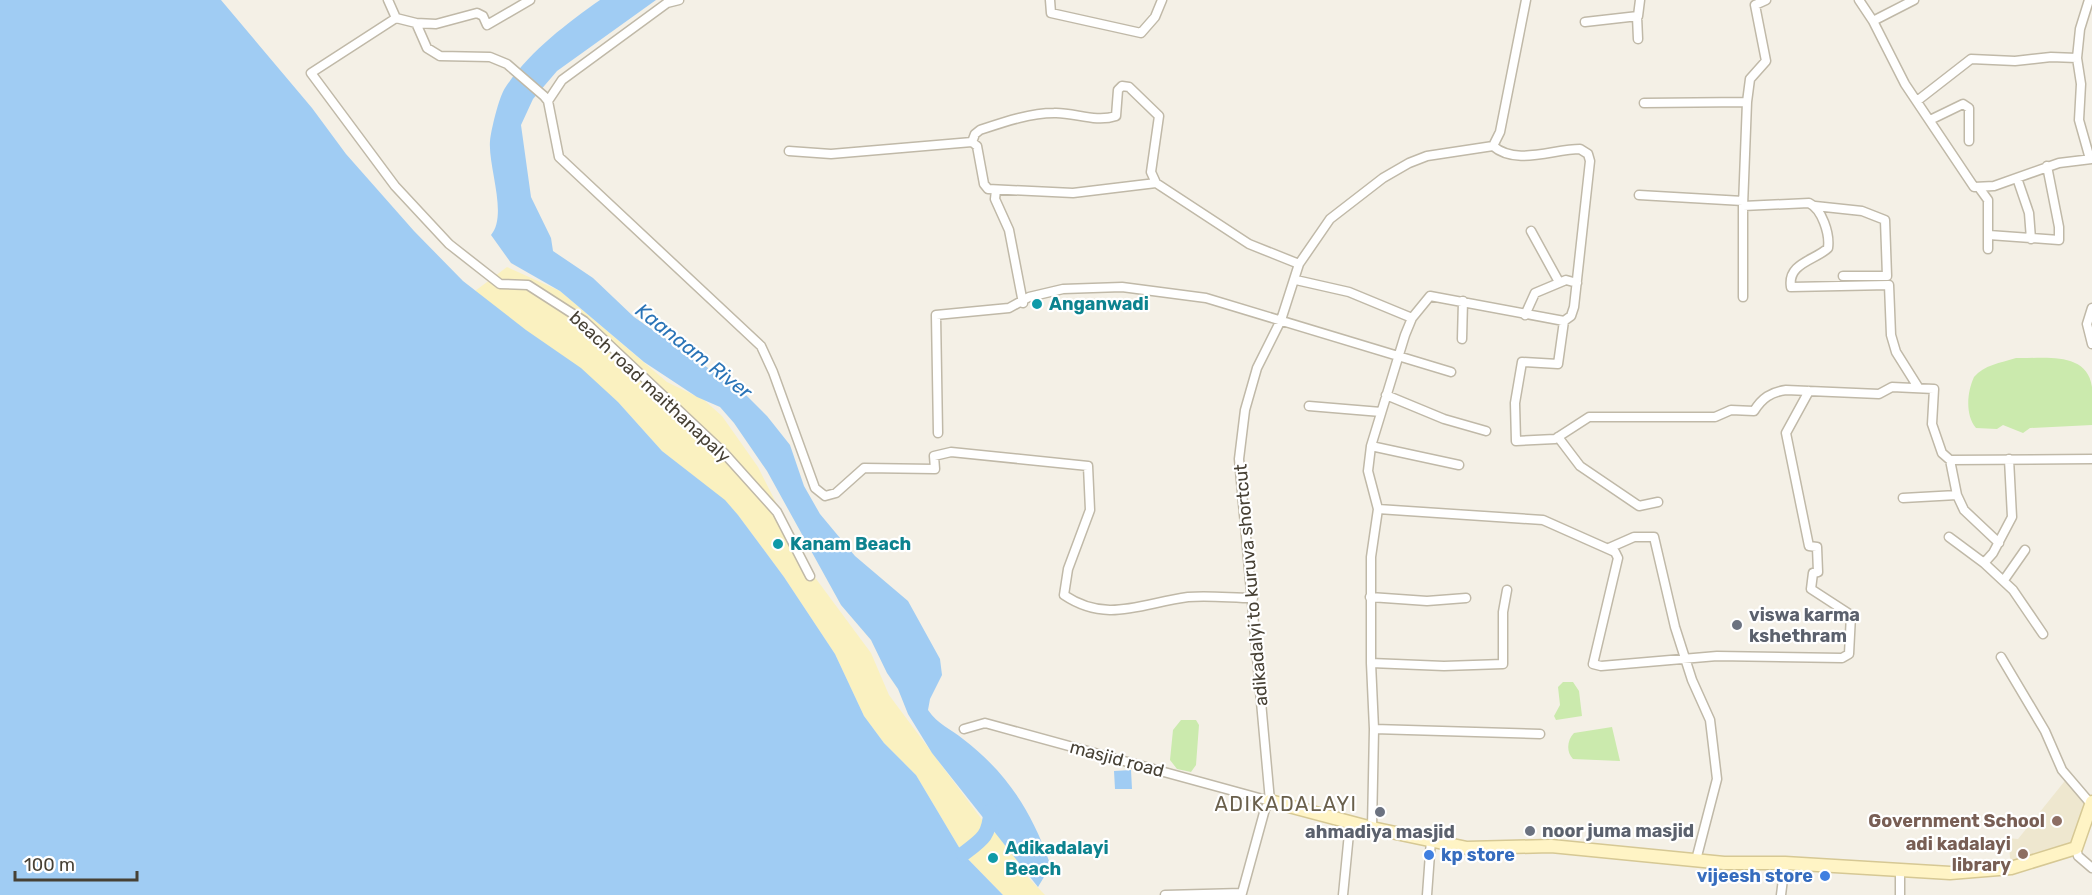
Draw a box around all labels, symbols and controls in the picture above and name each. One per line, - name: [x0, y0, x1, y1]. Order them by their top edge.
- place label: Anganwadi: [1049, 293, 1149, 315]
- marker: Anganwadi: [1030, 297, 1044, 311]
- water label: Kaanaam River: [631, 298, 758, 405]
- street label: beach road maithanapaly: [565, 307, 735, 467]
- street label: adikadalyi to kuruva shortcut: [1229, 463, 1273, 707]
- place label: Kanam Beach: [790, 533, 911, 555]
- marker: Kanam Beach: [771, 537, 785, 551]
- place label: viswa karma kshethram: [1749, 604, 1860, 647]
- marker: viswa karma kshethram: [1730, 618, 1744, 632]
- street label: masjid road: [1067, 736, 1167, 782]
- district label: ADIKADALAYI: [1214, 792, 1358, 816]
- marker: ahmadiya masjid: [1373, 805, 1387, 819]
- place label: Government School: [1868, 810, 2045, 832]
- marker: Government School: [2050, 814, 2064, 828]
- place label: noor juma masjid: [1542, 820, 1694, 842]
- place label: ahmadiya masjid: [1305, 821, 1455, 843]
- marker: noor juma masjid: [1523, 824, 1537, 838]
- place label: adi kadalayi library: [1906, 833, 2011, 876]
- place label: Adikadalayi Beach: [1005, 837, 1109, 880]
- scale bar: [15, 844, 136, 882]
- place label: kp store: [1441, 844, 1515, 866]
- marker: adi kadalayi library: [2016, 847, 2030, 861]
- marker: kp store: [1422, 848, 1436, 862]
- marker: Adikadalayi Beach: [986, 851, 1000, 865]
- text: 100 m: [24, 854, 75, 876]
- place label: vijeesh store: [1697, 865, 1813, 887]
- marker: vijeesh store: [1818, 869, 1832, 883]

